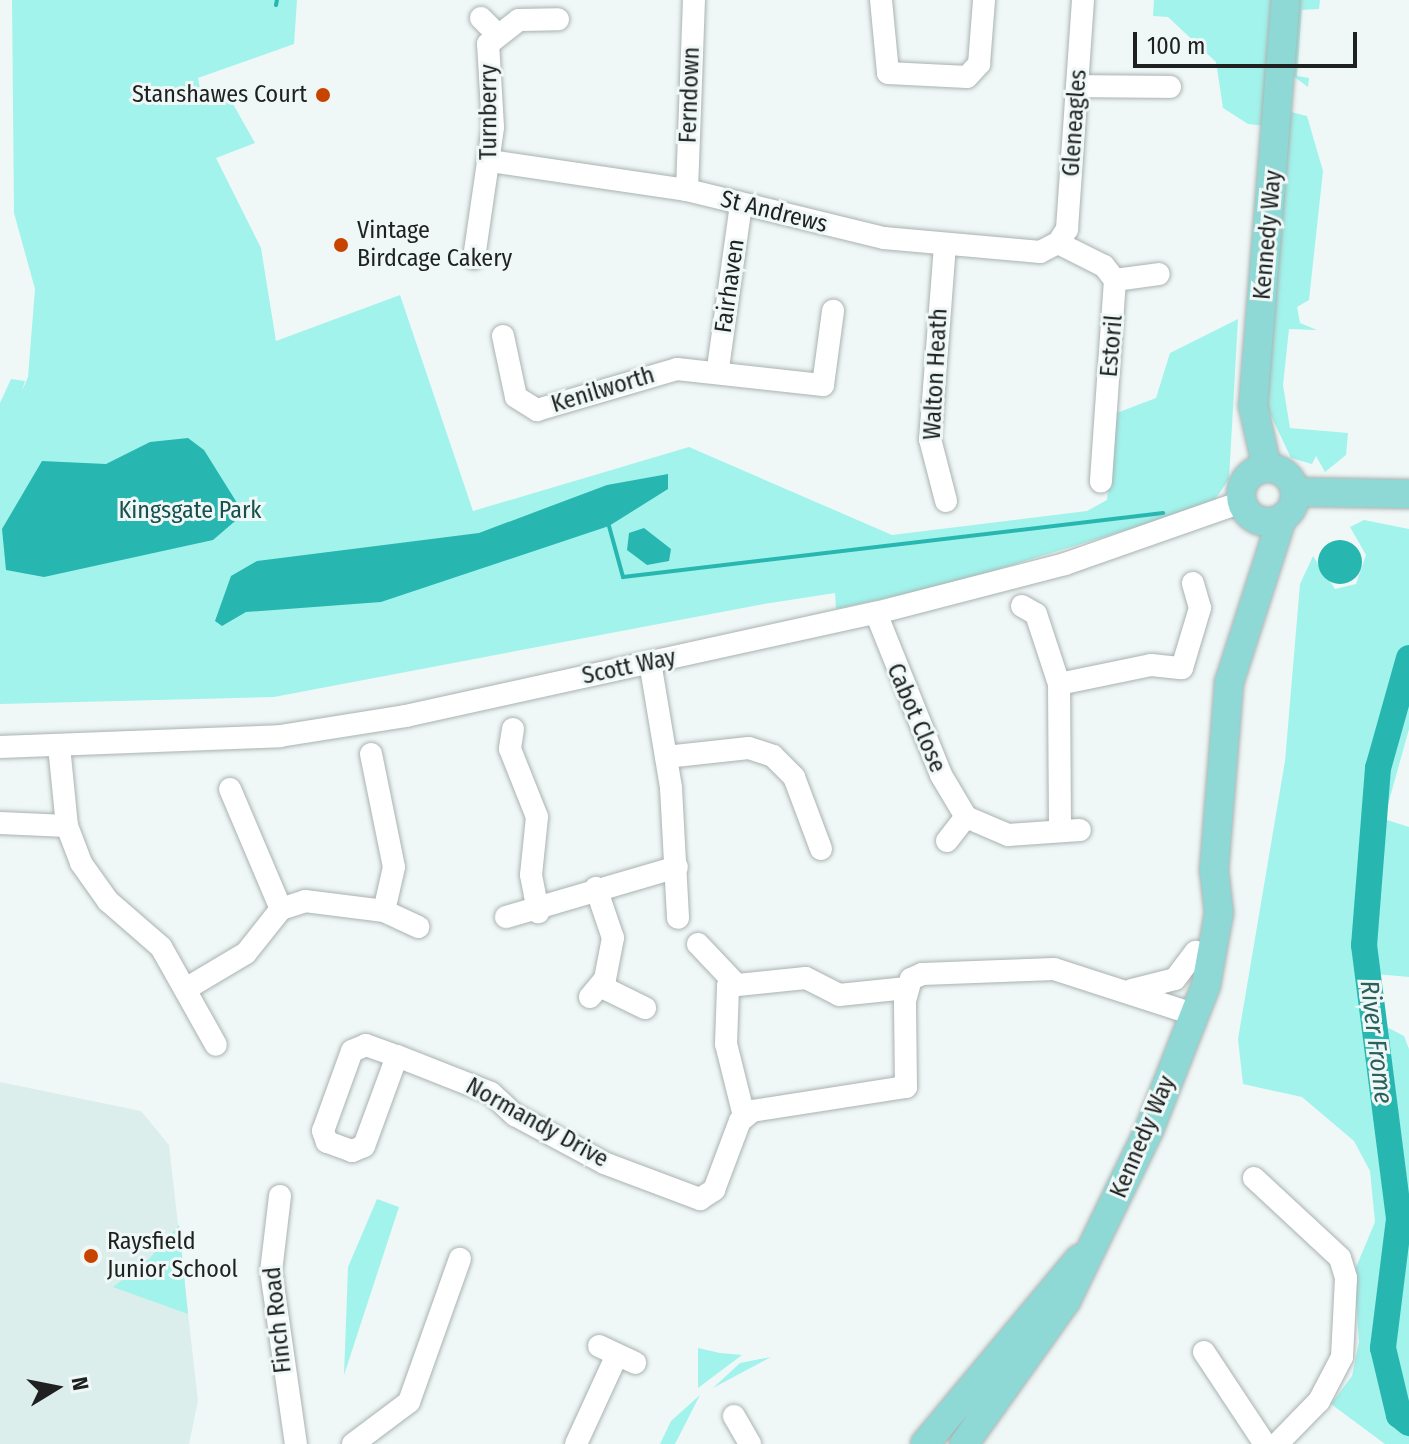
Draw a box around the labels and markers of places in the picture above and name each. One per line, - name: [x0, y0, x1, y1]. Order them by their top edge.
- place label: Stanshawes Court: [132, 81, 307, 109]
- marker: Stanshawes Court: [314, 86, 332, 104]
- place label: Vintage Birdcage Cakery: [357, 217, 512, 273]
- marker: Vintage Birdcage Cakery: [332, 236, 350, 254]
- place label: Raysfield Junior School: [107, 1228, 238, 1284]
- marker: Raysfield Junior School: [82, 1247, 100, 1265]

